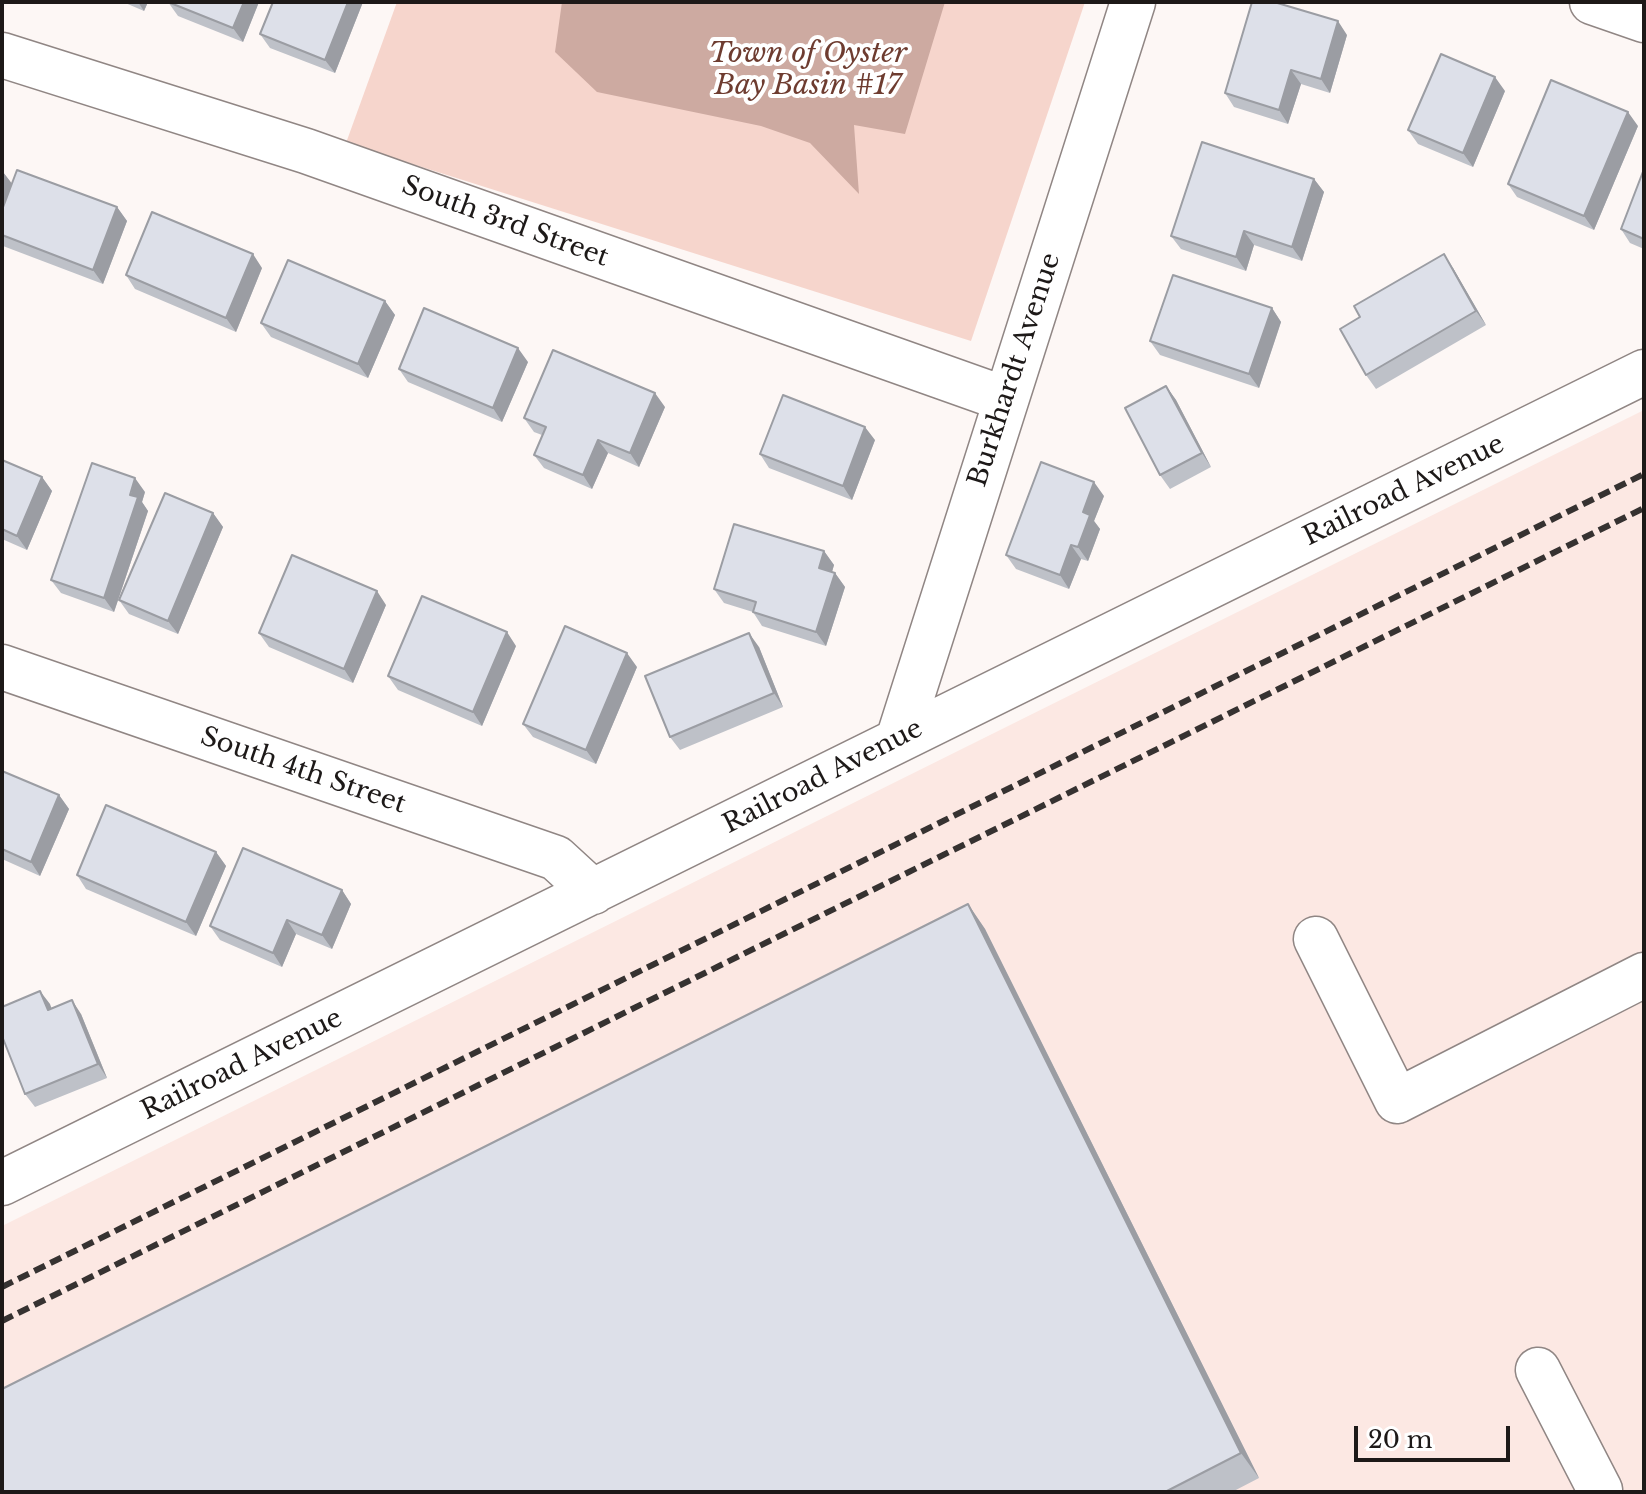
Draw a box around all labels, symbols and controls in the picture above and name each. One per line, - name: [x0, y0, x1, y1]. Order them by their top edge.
- water label: Town of Oyster Bay Basin #17: [709, 37, 907, 103]
- street label: South 3rd Street: [397, 170, 613, 274]
- street label: Burkhardt Avenue: [962, 249, 1068, 491]
- street label: Railroad Avenue: [1298, 429, 1510, 553]
- street label: Railroad Avenue: [718, 713, 928, 841]
- street label: South 4th Street: [196, 721, 410, 821]
- street label: Railroad Avenue: [136, 1003, 348, 1127]
- scale bar: [1358, 1410, 1514, 1460]
- text: 20 m: [1368, 1425, 1433, 1454]

